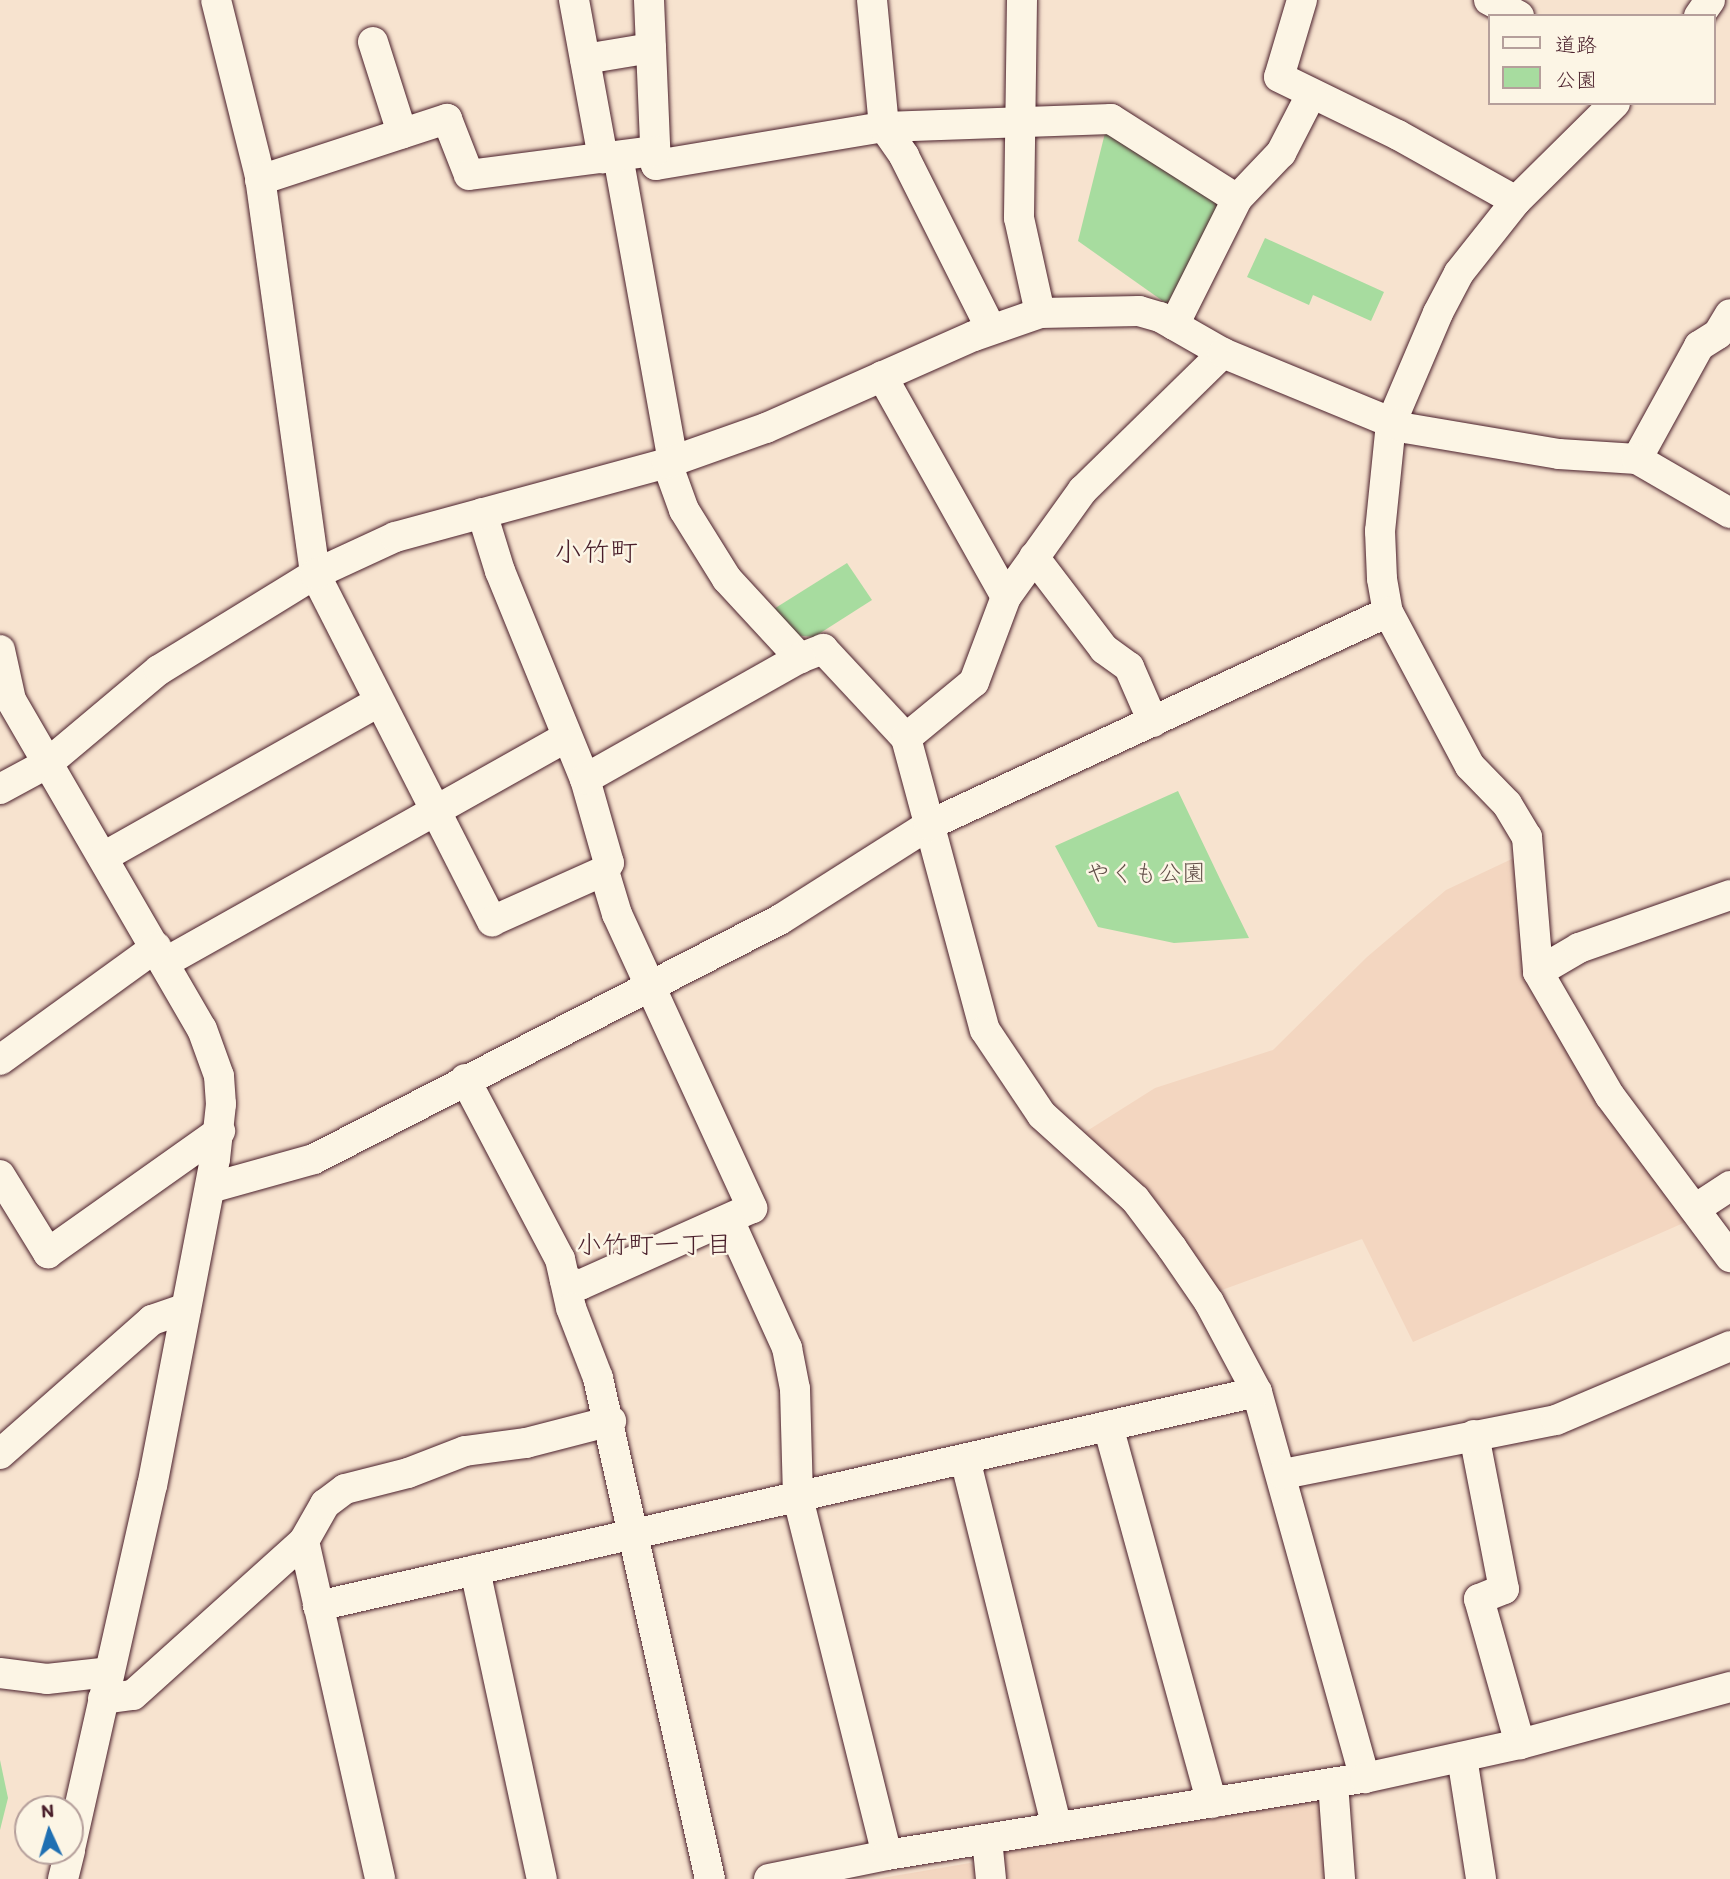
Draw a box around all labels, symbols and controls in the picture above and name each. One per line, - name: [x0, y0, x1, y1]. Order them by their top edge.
- legend: [1488, 14, 1716, 105]
- text: 道路: [1555, 32, 1597, 57]
- text: 公園: [1555, 67, 1597, 92]
- district label: 小竹町: [554, 534, 638, 568]
- park label: やくも公園: [1086, 859, 1206, 887]
- district label: 小竹町一丁目: [576, 1229, 732, 1261]
- north arrow: [14, 1795, 84, 1865]
- text: N: [40, 1799, 55, 1822]

